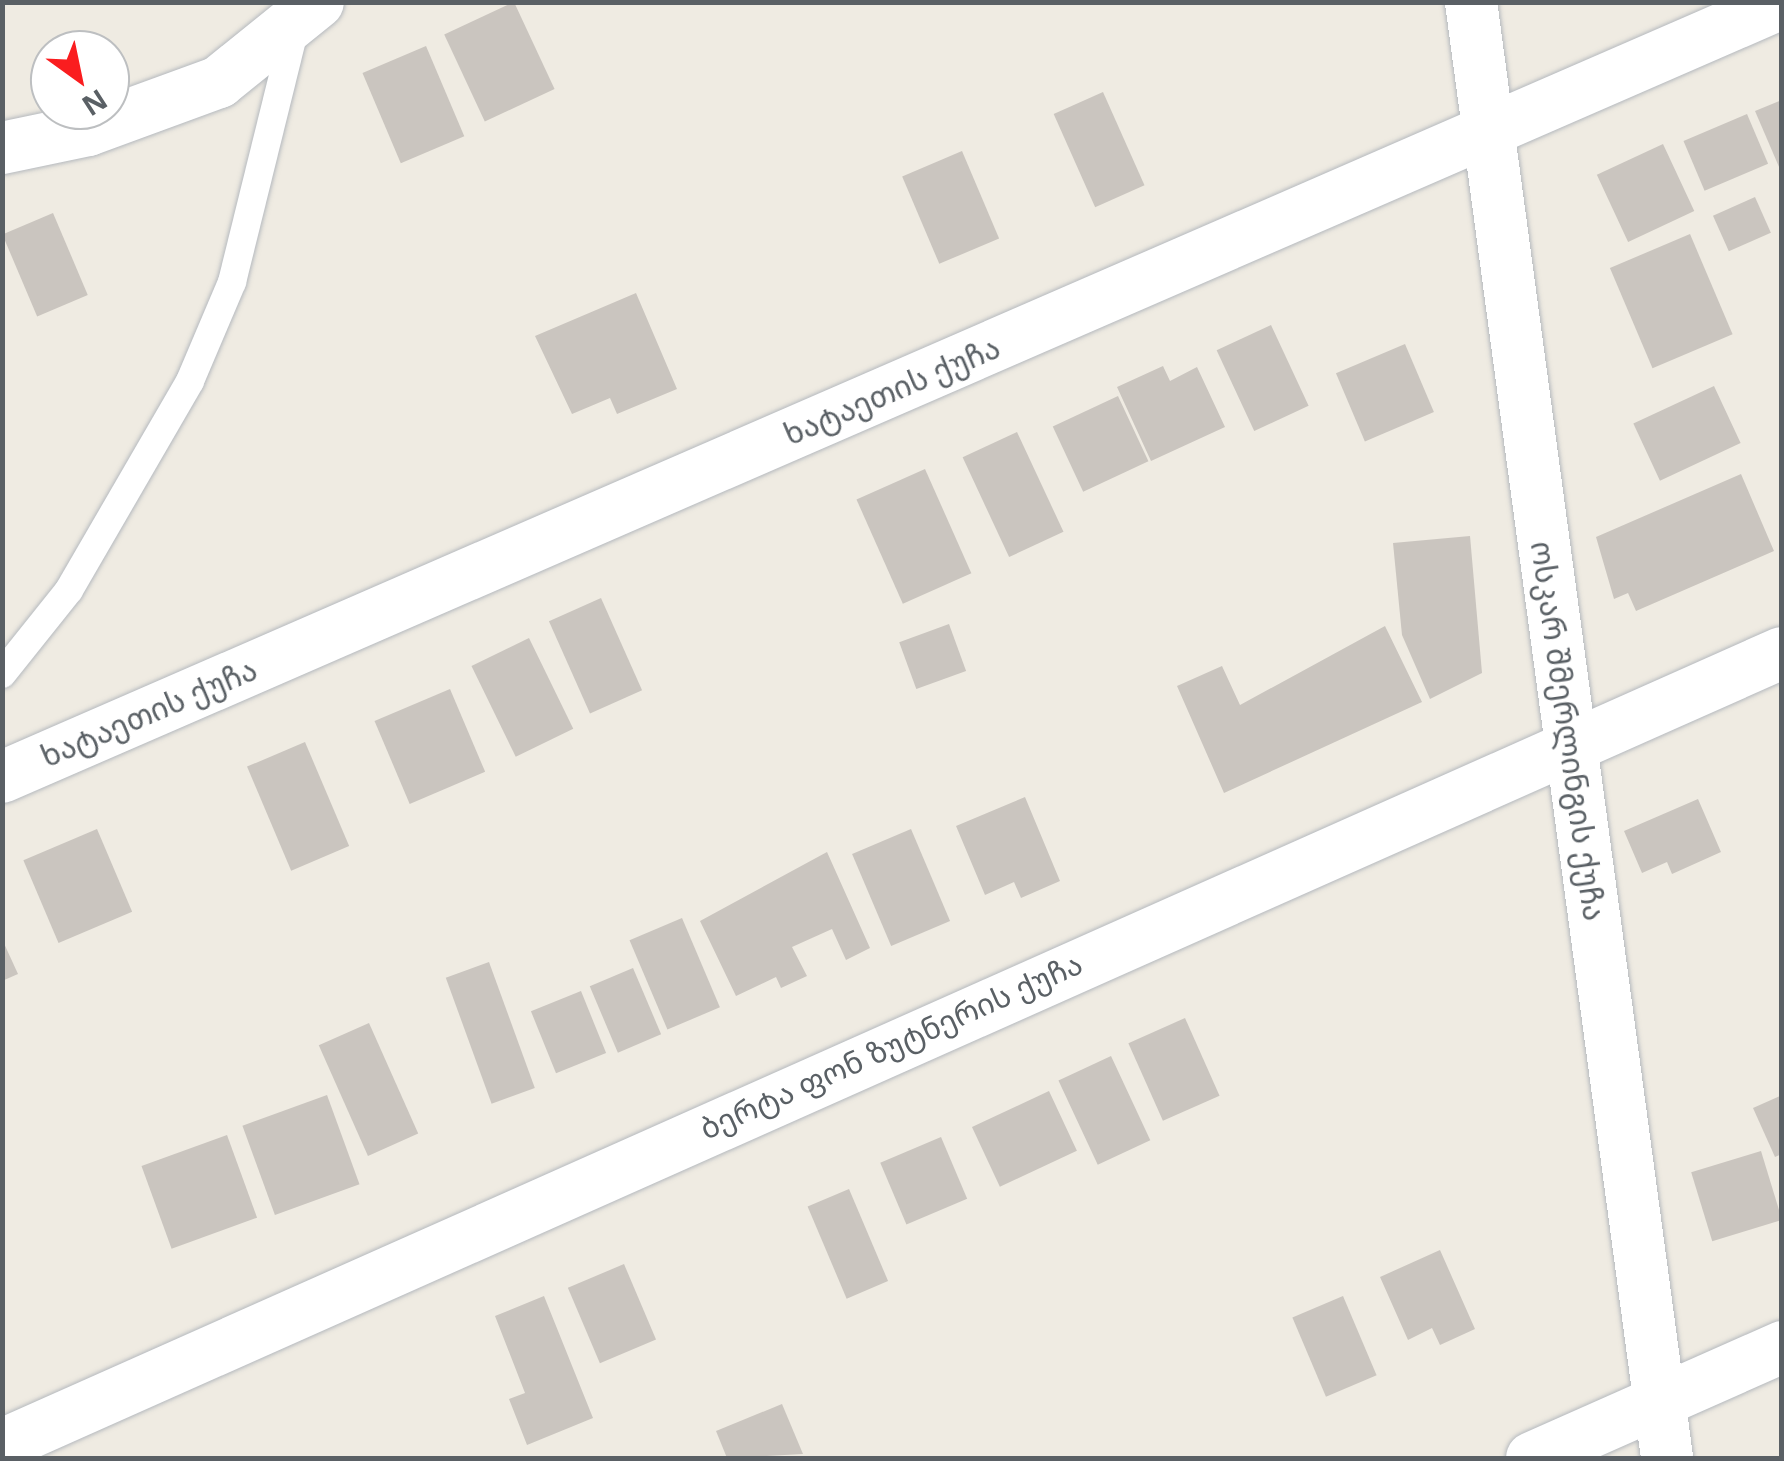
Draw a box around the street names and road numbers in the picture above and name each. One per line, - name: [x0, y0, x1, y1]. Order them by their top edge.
- street label: ხატაეთის ქუჩა: [779, 329, 1005, 453]
- street label: ოსკარ შმერლინგის ქუჩა: [1524, 539, 1612, 923]
- street label: ხატაეთის ქუჩა: [36, 651, 262, 775]
- street label: ბერტა ფონ ზუტნერის ქუჩა: [694, 945, 1088, 1147]

